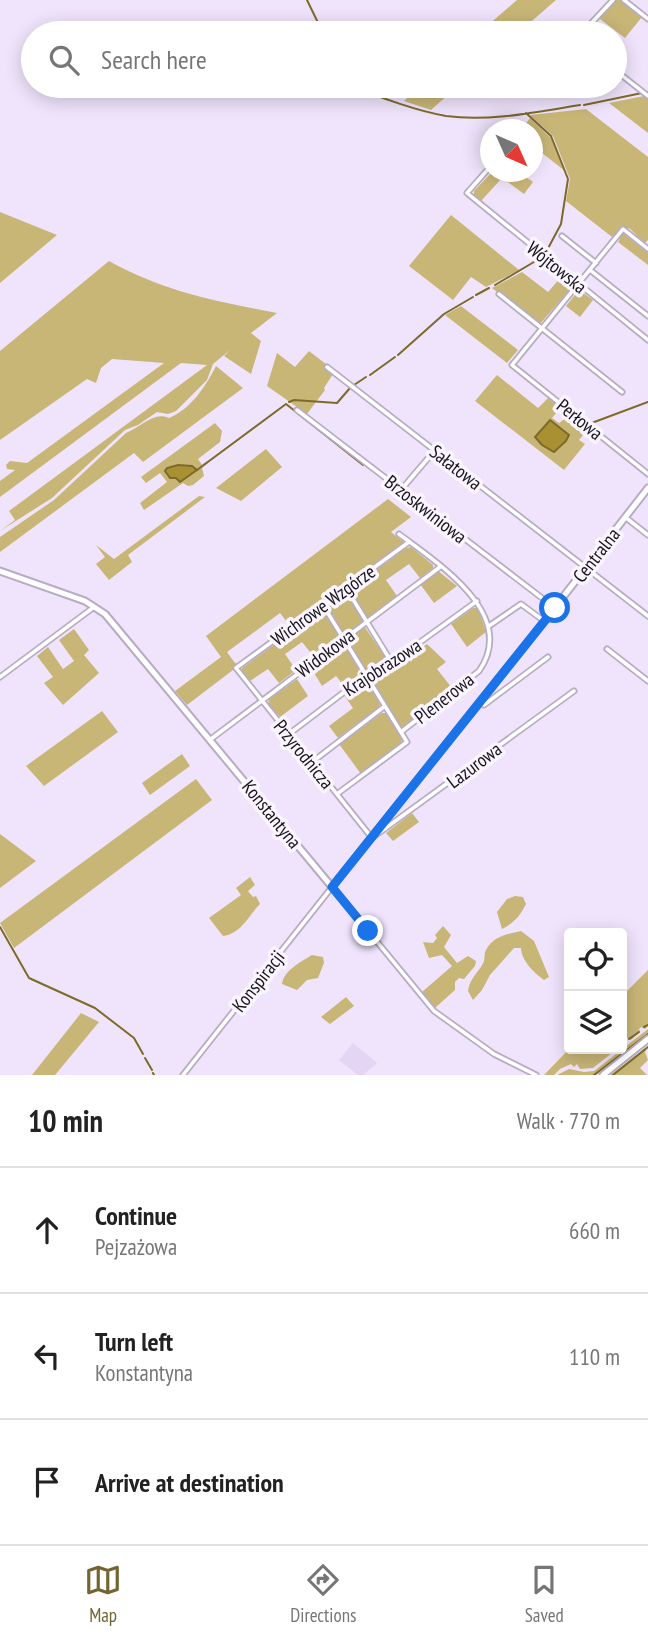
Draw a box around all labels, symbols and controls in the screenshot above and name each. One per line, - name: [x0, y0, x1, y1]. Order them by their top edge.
- search box: [21, 21, 627, 98]
- icon: search: [45, 41, 83, 79]
- text: Search here: [101, 43, 207, 76]
- north arrow: [480, 119, 543, 182]
- street label: Wójtowska: [522, 236, 592, 298]
- street label: Perłowa: [552, 393, 608, 445]
- street label: Sałatowa: [425, 439, 487, 495]
- street label: Brzoskwiniowa: [380, 470, 472, 548]
- street label: Centralna: [567, 523, 625, 587]
- street label: Wichrowe Wzgórze: [266, 559, 380, 651]
- route start: [539, 592, 570, 623]
- street label: Widokowa: [291, 623, 359, 683]
- street label: Krajobrazowa: [338, 633, 426, 701]
- street label: Plenerowa: [409, 667, 479, 729]
- street label: Przyrodnicza: [269, 715, 339, 793]
- street label: Lazurowa: [442, 737, 506, 793]
- street label: Konstantyna: [237, 775, 307, 853]
- route end: [352, 915, 383, 946]
- map controls: [564, 928, 627, 1054]
- button: locate: [564, 928, 627, 991]
- street label: Konspiracji: [226, 945, 290, 1017]
- button: layers: [564, 991, 627, 1054]
- text: 10 min: [28, 1101, 103, 1140]
- text: Walk · 770 m: [517, 1106, 620, 1135]
- text: Continue: [95, 1199, 177, 1232]
- icon: ahead: [28, 1211, 66, 1249]
- text: 660 m: [569, 1216, 620, 1245]
- text: Pejzażowa: [95, 1232, 177, 1261]
- text: Turn left: [95, 1325, 173, 1358]
- icon: left: [28, 1337, 66, 1375]
- text: 110 m: [569, 1342, 620, 1371]
- text: Konstantyna: [95, 1358, 193, 1387]
- icon: arrive: [28, 1463, 66, 1501]
- text: Arrive at destination: [95, 1466, 284, 1499]
- tab: Map: [84, 1561, 122, 1627]
- tab: Directions: [290, 1561, 356, 1627]
- tab: Saved: [525, 1561, 564, 1627]

